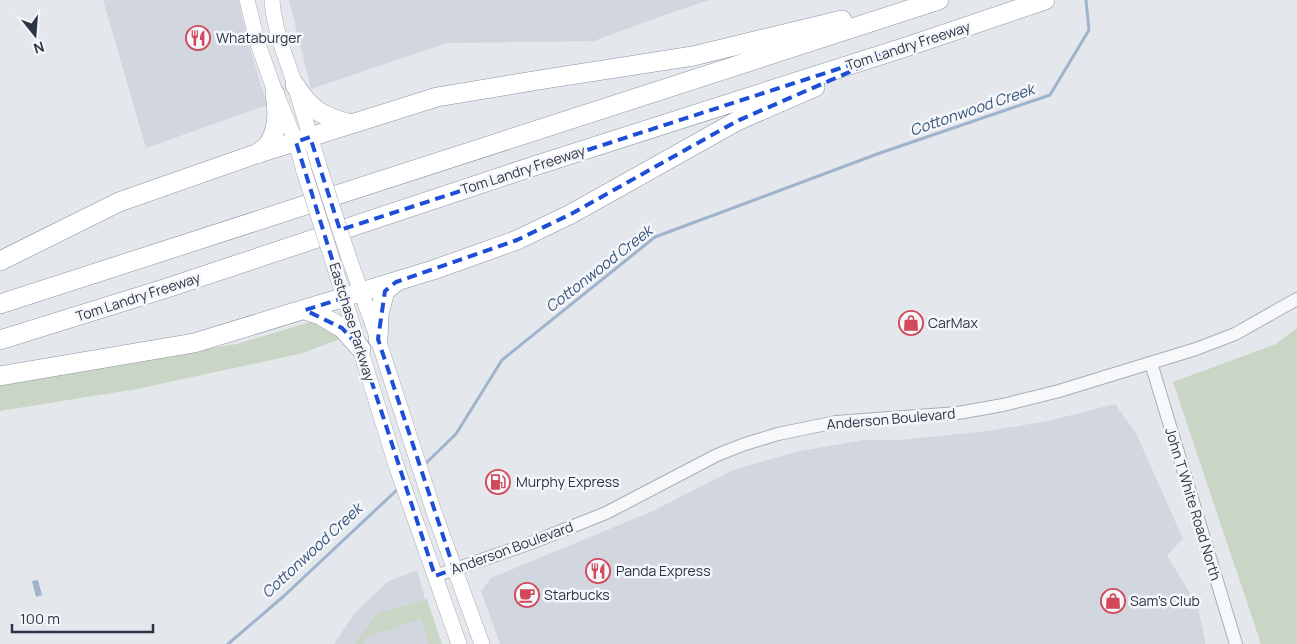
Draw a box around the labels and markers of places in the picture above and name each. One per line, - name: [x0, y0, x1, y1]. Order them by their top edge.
- restaurant icon: Whataburger: [185, 25, 211, 51]
- place label: Whataburger: [216, 28, 301, 47]
- shop icon: CarMax: [898, 310, 924, 336]
- place label: CarMax: [928, 313, 978, 332]
- fuel station icon: Murphy Express: [485, 469, 511, 495]
- place label: Murphy Express: [516, 472, 619, 491]
- restaurant icon: Panda Express: [585, 558, 611, 584]
- place label: Panda Express: [616, 561, 710, 580]
- cafe icon: Starbucks: [514, 582, 540, 608]
- place label: Starbucks: [544, 585, 610, 604]
- shop icon: Sam's Club: [1100, 588, 1126, 614]
- place label: Sam's Club: [1130, 591, 1200, 610]

